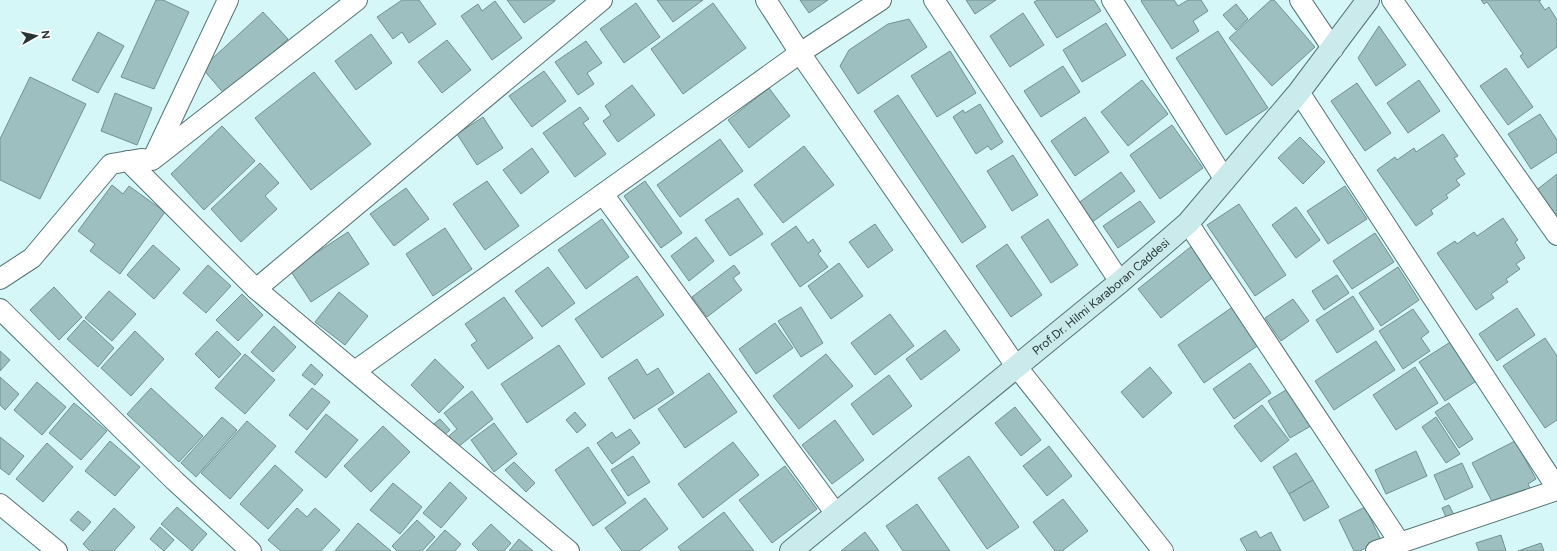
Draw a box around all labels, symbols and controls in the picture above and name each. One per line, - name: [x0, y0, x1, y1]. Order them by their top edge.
- north arrow: [16, 16, 56, 56]
- text: N: [38, 30, 52, 40]
- street label: Prof.Dr. Hilmi Karaboran Caddesi: [1030, 235, 1172, 358]

